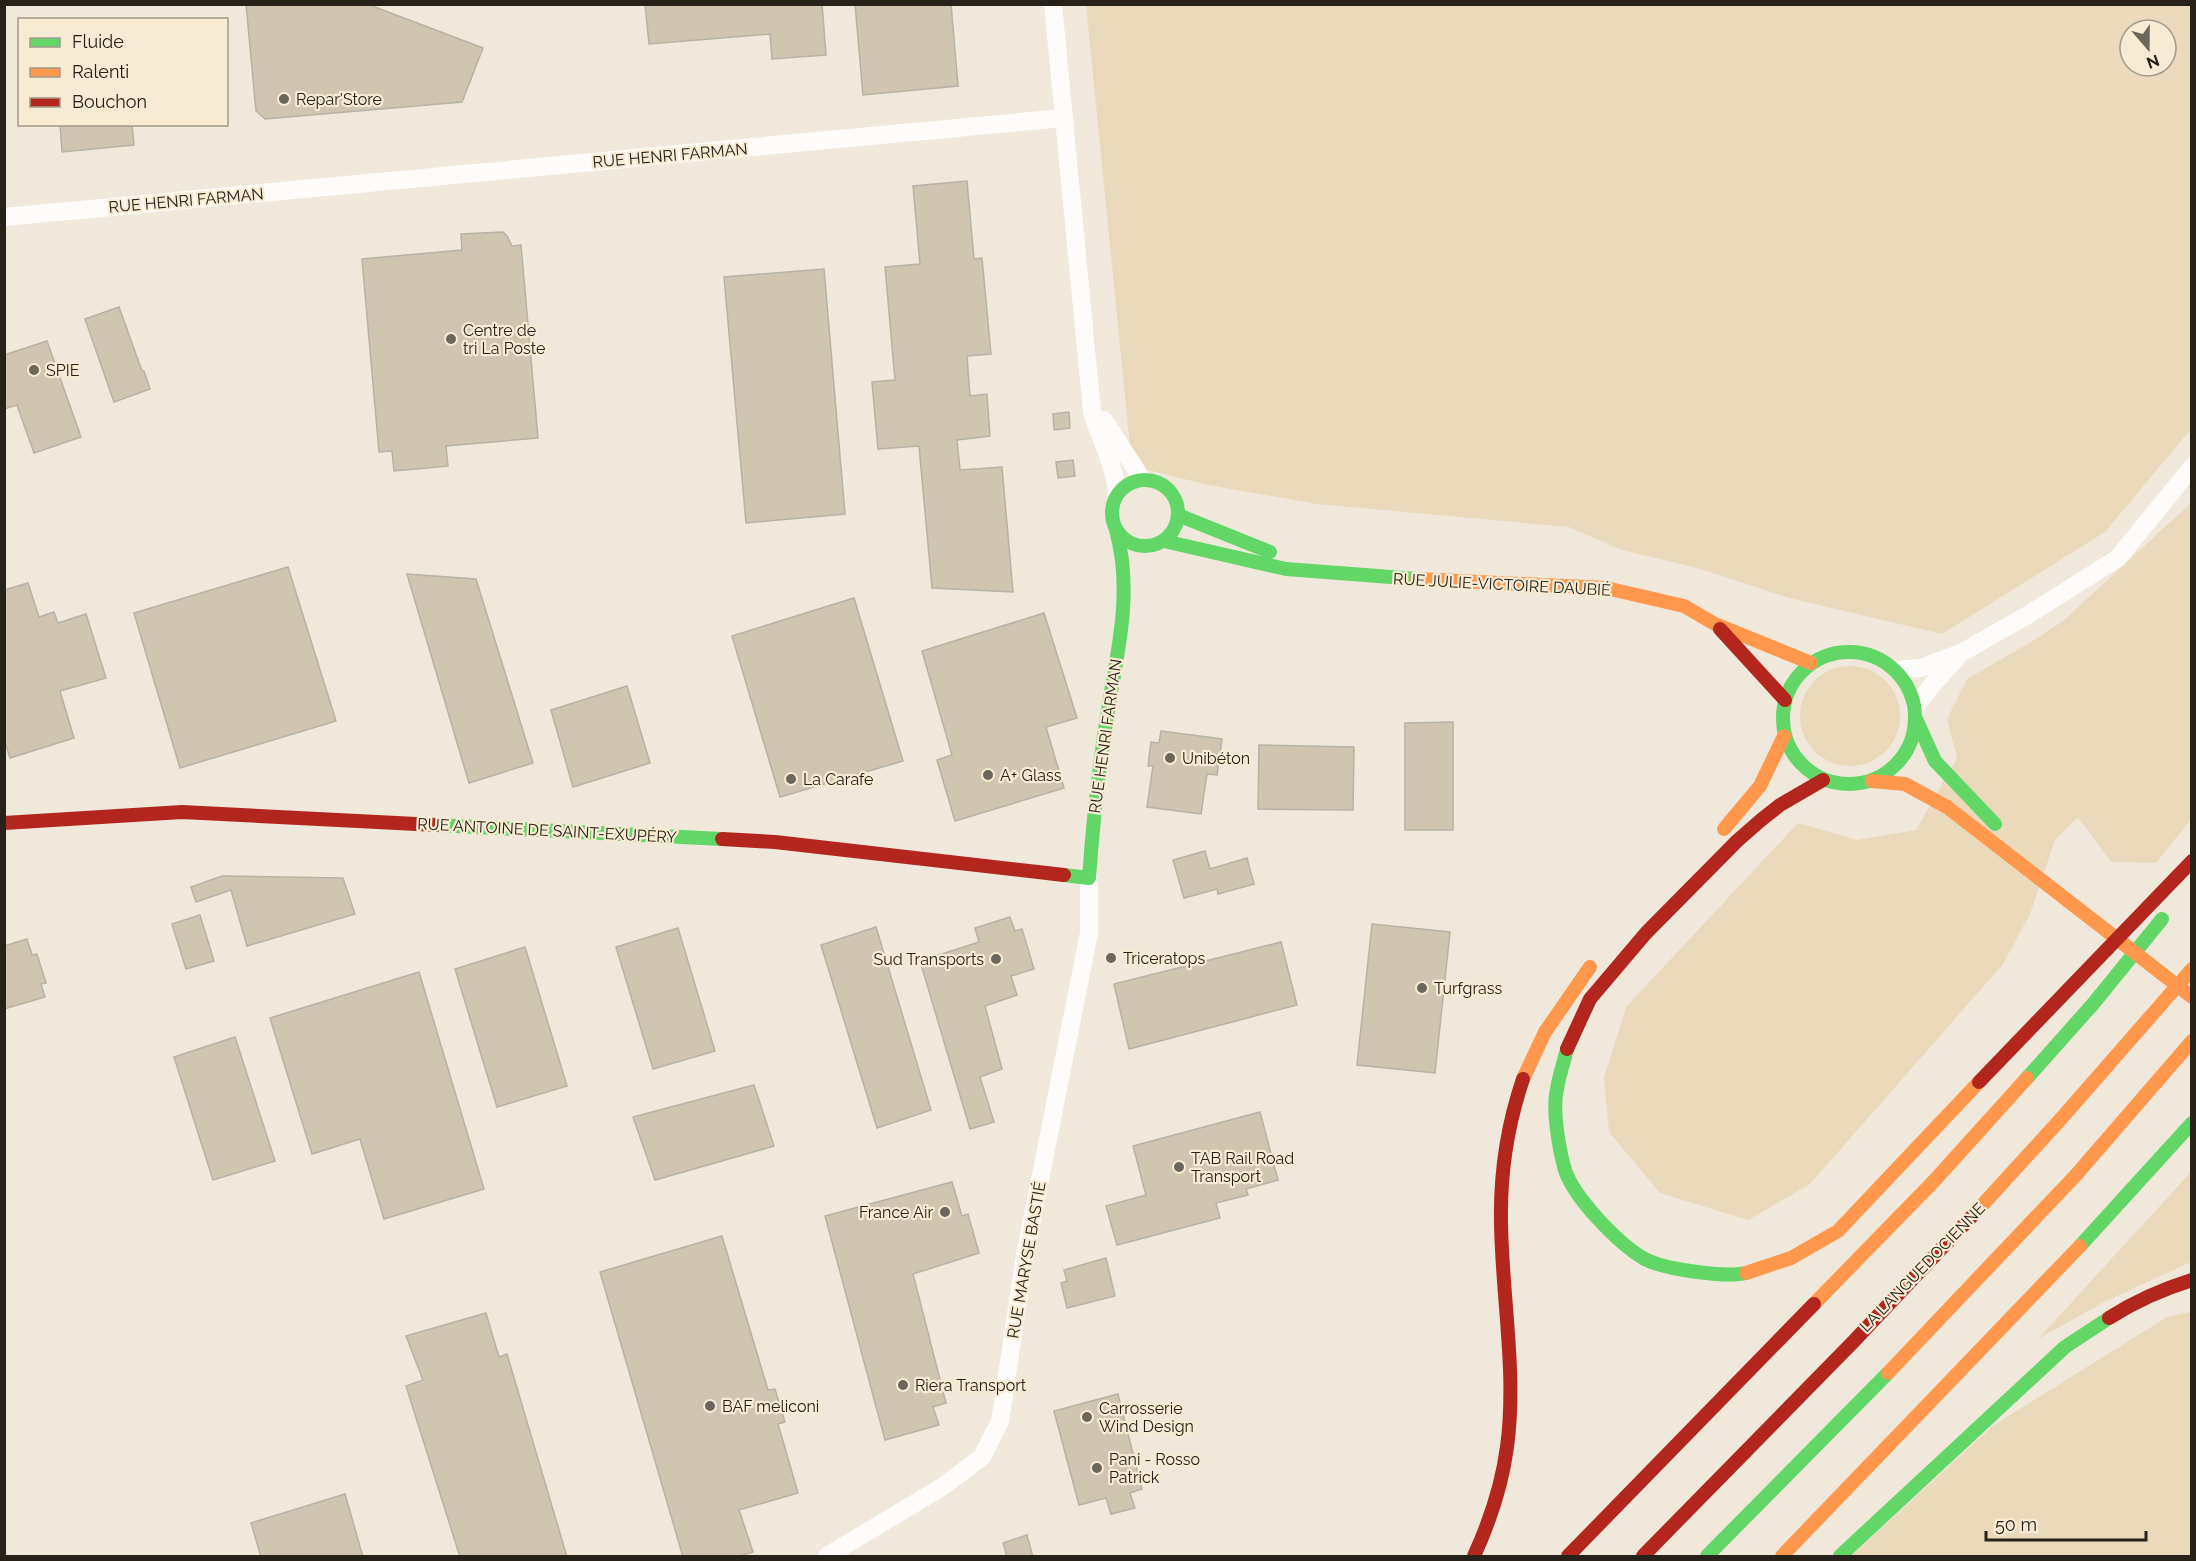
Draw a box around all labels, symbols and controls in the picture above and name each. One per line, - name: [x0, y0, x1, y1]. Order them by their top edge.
- legend: [18, 18, 228, 126]
- north arrow: [2118, 18, 2178, 78]
- text: Fluide: [72, 31, 124, 52]
- text: N: [2144, 51, 2162, 73]
- text: Ralenti: [72, 61, 129, 82]
- place label: Repar'Store: [296, 90, 382, 109]
- text: Bouchon: [72, 91, 147, 112]
- marker: Repar'Store: [277, 92, 291, 106]
- street label: RUE HENRI FARMAN: [592, 139, 748, 172]
- street label: RUE HENRI FARMAN: [108, 184, 264, 217]
- place label: Centre de tri La Poste: [463, 321, 545, 358]
- marker: Centre de tri La Poste: [444, 332, 458, 346]
- place label: SPIE: [46, 361, 80, 380]
- marker: SPIE: [27, 363, 41, 377]
- street label: RUE JULIE-VICTOIRE DAUBIÉ: [1393, 568, 1612, 600]
- street label: RUE HENRI FARMAN: [1085, 658, 1126, 814]
- place label: Unibéton: [1182, 749, 1250, 768]
- marker: Unibéton: [1163, 751, 1177, 765]
- place label: A+ Glass: [1000, 766, 1062, 785]
- marker: A+ Glass: [981, 768, 995, 782]
- place label: La Carafe: [803, 770, 873, 789]
- marker: La Carafe: [784, 772, 798, 786]
- street label: RUE ANTOINE DE SAINT-EXUPÉRY: [417, 813, 678, 847]
- place label: Triceratops: [1123, 949, 1205, 968]
- place label: Sud Transports: [873, 950, 984, 969]
- marker: Triceratops: [1104, 951, 1118, 965]
- marker: Sud Transports: [989, 952, 1003, 966]
- place label: Turfgrass: [1434, 979, 1503, 998]
- marker: Turfgrass: [1415, 981, 1429, 995]
- place label: TAB Rail Road Transport: [1191, 1149, 1294, 1186]
- marker: TAB Rail Road Transport: [1172, 1160, 1186, 1174]
- street label: RUE MARYSE BASTIÉ: [1002, 1180, 1050, 1340]
- street label: LA LANGUEDOCIENNE: [1856, 1199, 1989, 1336]
- place label: France Air: [859, 1203, 933, 1222]
- marker: France Air: [938, 1205, 952, 1219]
- place label: Riera Transport: [915, 1376, 1027, 1395]
- marker: Riera Transport: [896, 1378, 910, 1392]
- place label: BAF meliconi: [722, 1397, 819, 1416]
- marker: BAF meliconi: [703, 1399, 717, 1413]
- place label: Carrosserie Wind Design: [1099, 1399, 1194, 1436]
- marker: Carrosserie Wind Design: [1080, 1410, 1094, 1424]
- place label: Pani - Rosso Patrick: [1109, 1450, 1200, 1487]
- marker: Pani - Rosso Patrick: [1090, 1461, 1104, 1475]
- scale bar: [1986, 1504, 2146, 1542]
- text: 50 m: [1995, 1514, 2037, 1535]

